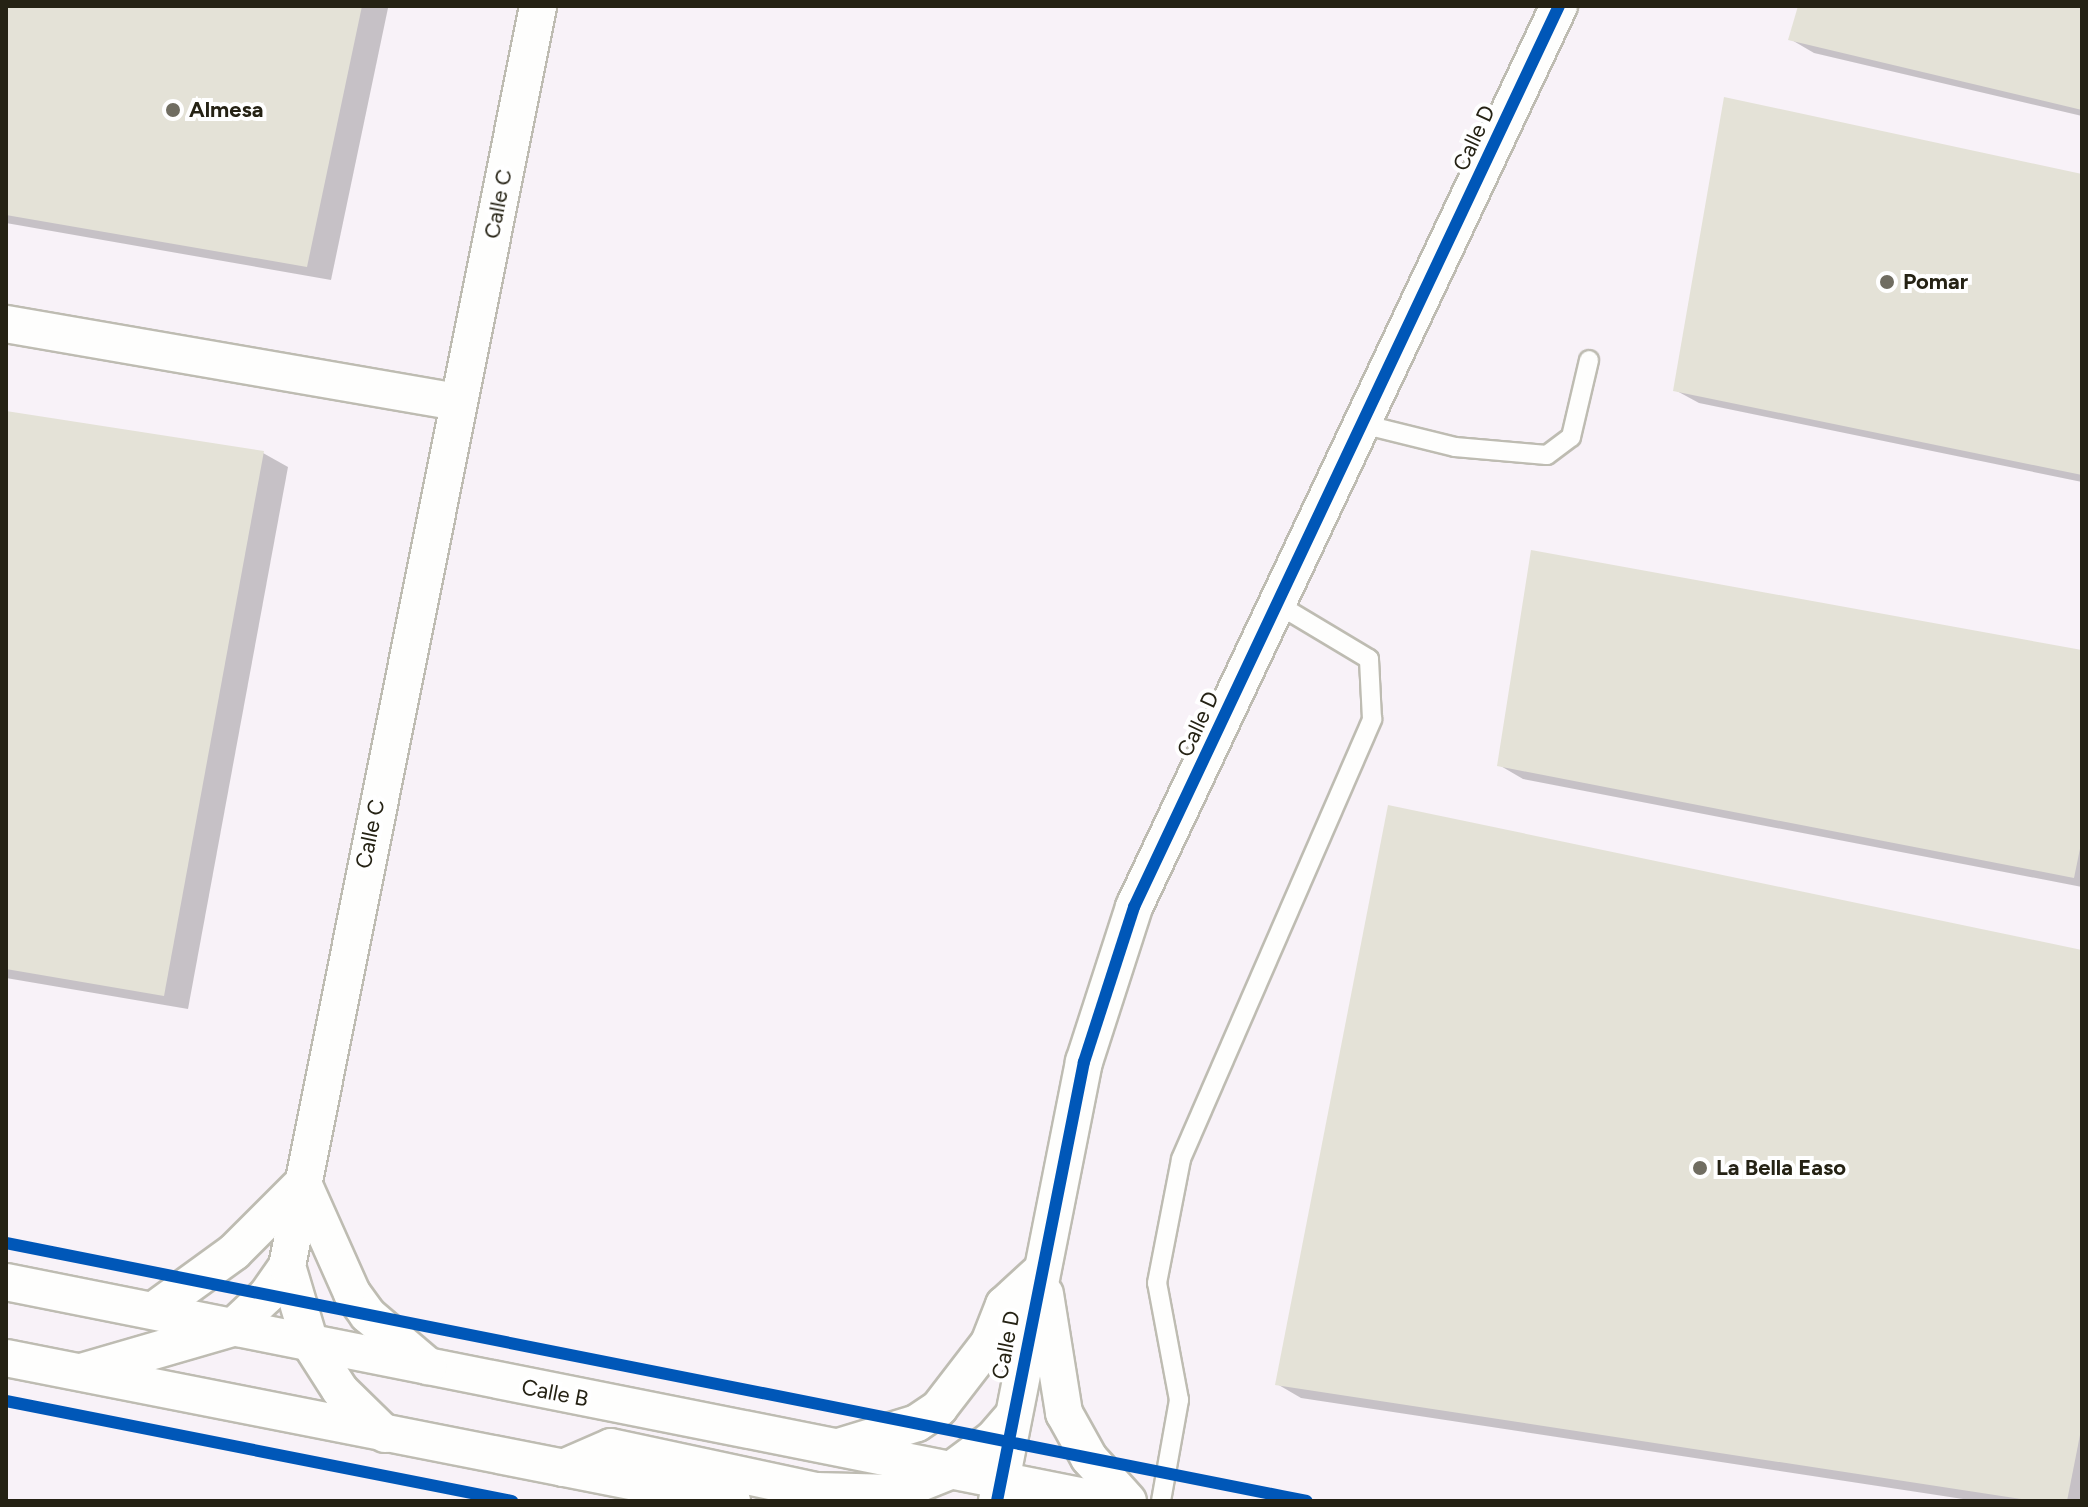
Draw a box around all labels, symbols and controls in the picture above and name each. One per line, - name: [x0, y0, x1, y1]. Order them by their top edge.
- place label: Almesa: [189, 97, 263, 123]
- marker: Almesa: [164, 101, 182, 119]
- street label: Calle D: [1447, 101, 1501, 175]
- street label: Calle C: [478, 167, 518, 241]
- place label: Pomar: [1903, 269, 1968, 295]
- marker: Pomar: [1878, 273, 1896, 291]
- street label: Calle D: [1171, 687, 1225, 761]
- street label: Calle C: [350, 797, 390, 871]
- place label: La Bella Easo: [1716, 1155, 1846, 1181]
- marker: La Bella Easo: [1691, 1159, 1709, 1177]
- street label: Calle D: [986, 1308, 1026, 1382]
- street label: Calle B: [519, 1374, 591, 1412]

